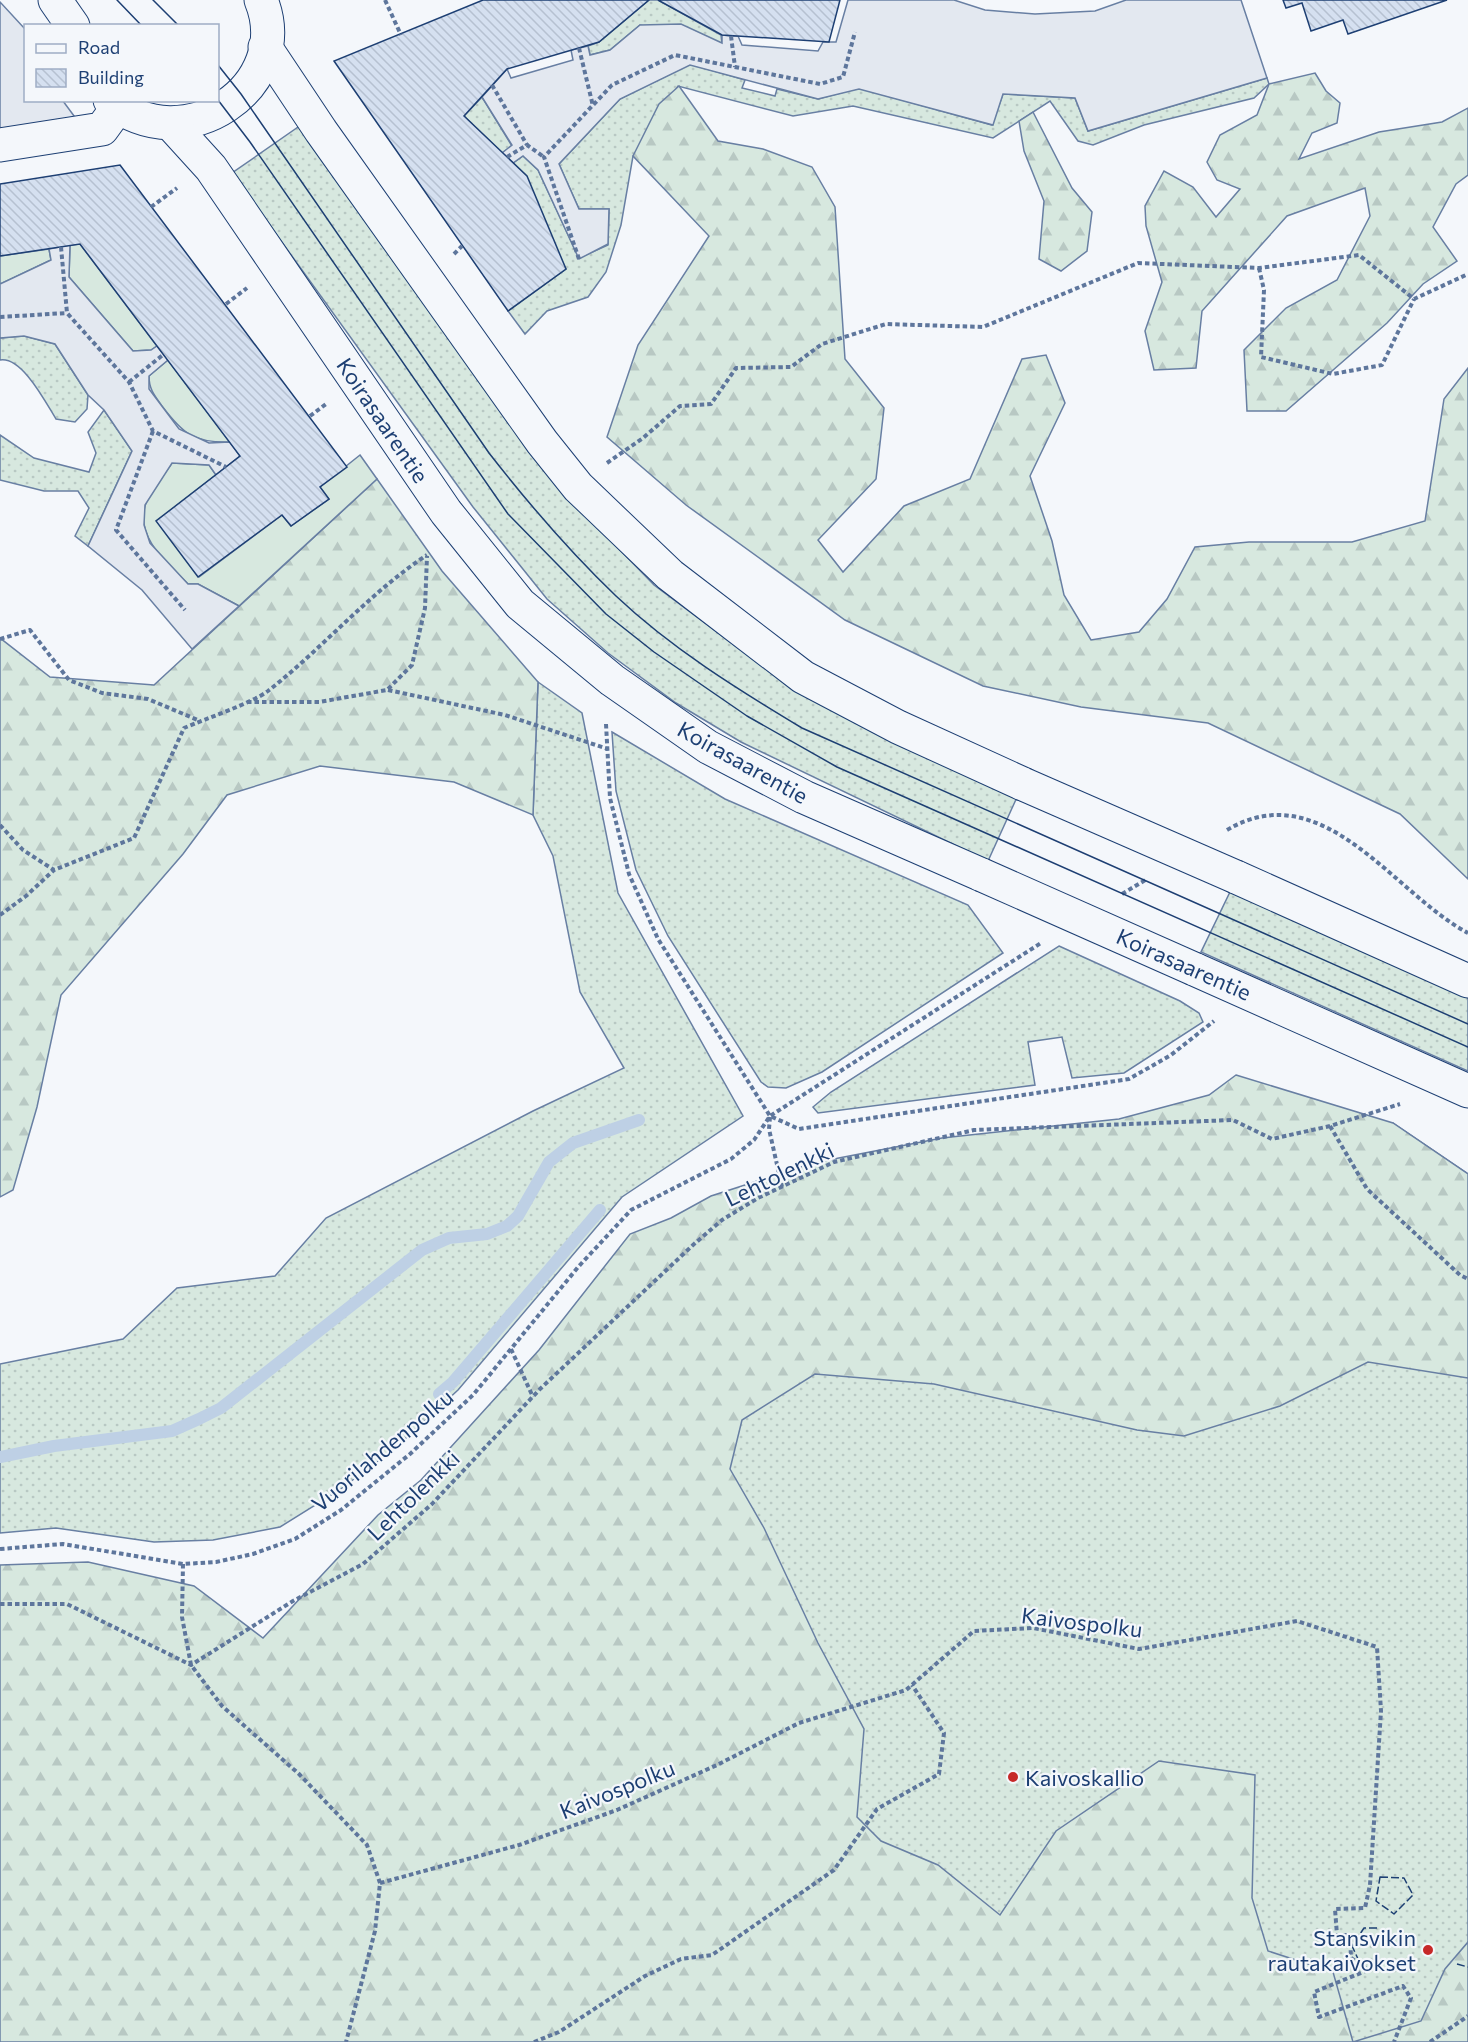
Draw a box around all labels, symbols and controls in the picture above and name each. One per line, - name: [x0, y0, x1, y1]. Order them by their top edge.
- legend: [24, 24, 219, 102]
- text: Road: [78, 36, 120, 58]
- text: Building: [78, 66, 144, 88]
- street label: Koirasaarentie: [331, 352, 435, 488]
- street label: Koirasaarentie: [673, 715, 813, 809]
- street label: Koirasaarentie: [1112, 922, 1256, 1006]
- street label: Lehtolenkki: [720, 1136, 838, 1212]
- street label: Vuorilahdenpolku: [306, 1383, 458, 1517]
- street label: Lehtolenkki: [361, 1444, 465, 1546]
- street label: Kaivospolku: [1020, 1601, 1144, 1643]
- street label: Kaivospolku: [556, 1754, 678, 1824]
- place label: Kaivoskallio: [1025, 1764, 1144, 1791]
- marker: Kaivoskallio: [1006, 1770, 1020, 1784]
- place label: Stansvikin rautakaivokset: [1268, 1924, 1416, 1976]
- marker: Stansvikin rautakaivokset: [1421, 1943, 1435, 1957]

